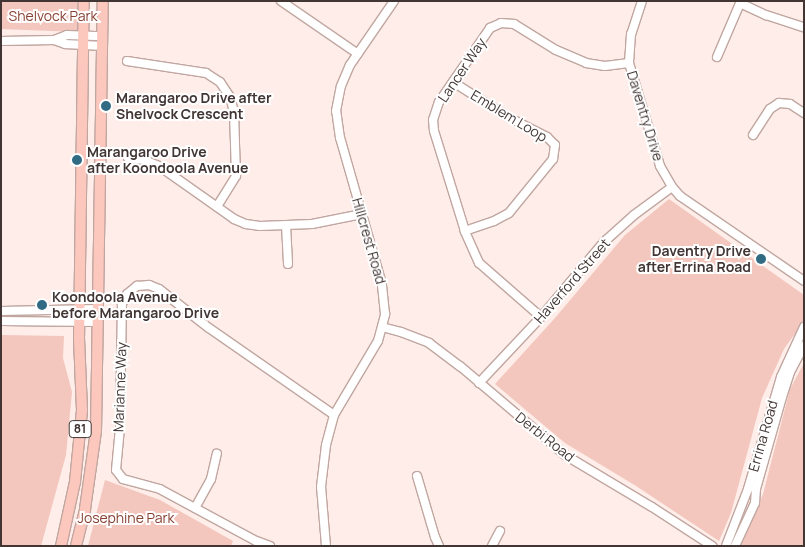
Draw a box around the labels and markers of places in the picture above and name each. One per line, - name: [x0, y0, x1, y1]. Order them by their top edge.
- place label: Marangaroo Drive after Shelvock Crescent: [116, 90, 272, 122]
- marker: Marangaroo Drive after Shelvock Crescent: [100, 100, 112, 112]
- place label: Marangaroo Drive after Koondoola Avenue: [87, 144, 248, 176]
- marker: Marangaroo Drive after Koondoola Avenue: [71, 154, 83, 166]
- place label: Daventry Drive after Errina Road: [638, 243, 751, 276]
- marker: Daventry Drive after Errina Road: [755, 253, 767, 265]
- place label: Koondoola Avenue before Marangaroo Drive: [52, 289, 219, 322]
- marker: Koondoola Avenue before Marangaroo Drive: [36, 299, 48, 311]

